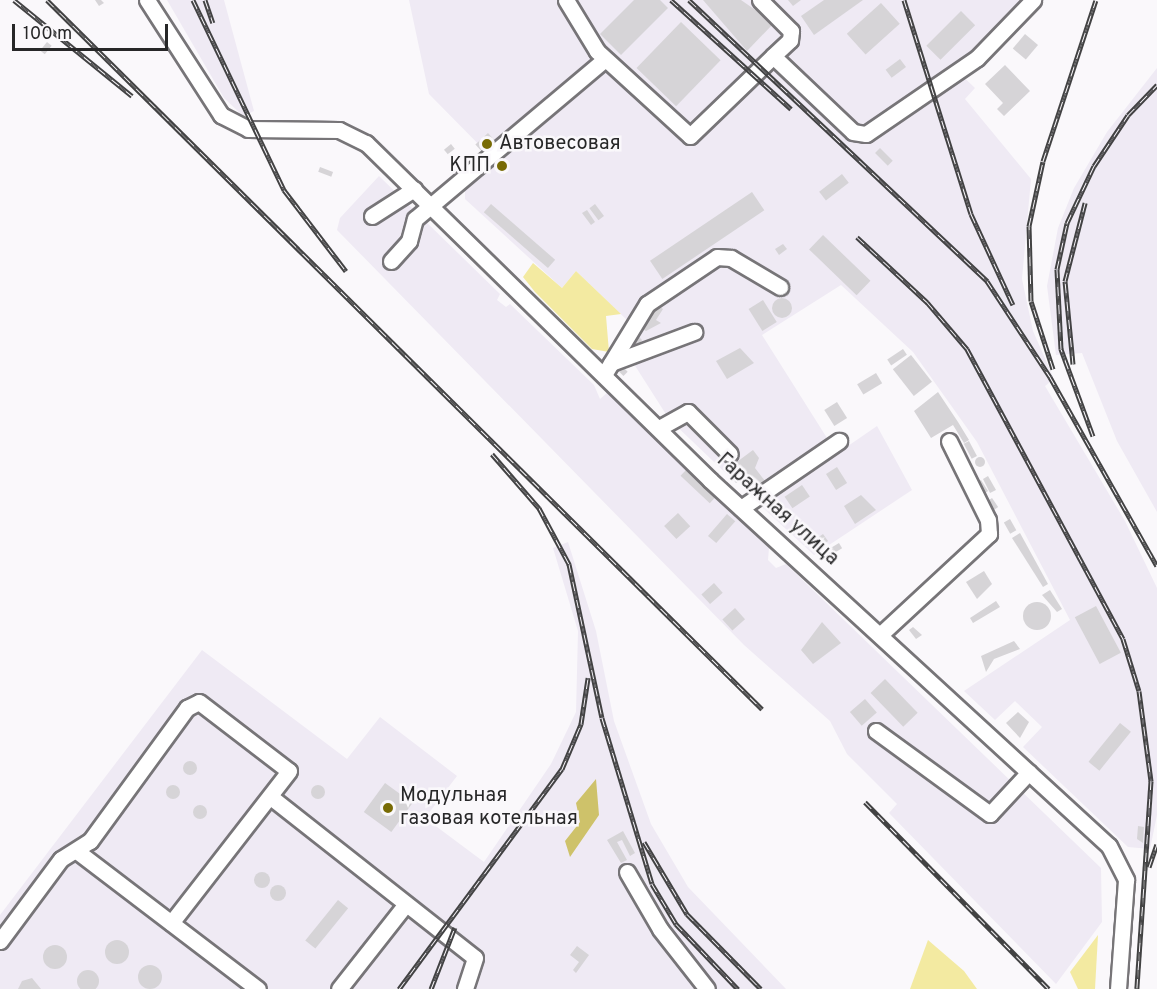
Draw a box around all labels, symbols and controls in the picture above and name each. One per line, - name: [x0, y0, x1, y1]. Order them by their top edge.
- scale bar: [15, 12, 171, 50]
- text: 100 m: [23, 23, 72, 46]
- place label: Автовесовая: [499, 132, 621, 156]
- marker: Автовесовая: [480, 137, 494, 151]
- place label: КПП: [449, 154, 490, 178]
- marker: КПП: [495, 159, 509, 173]
- street label: Гаражная улица: [711, 449, 843, 571]
- place label: Модульная газовая котельная: [400, 784, 578, 831]
- marker: Модульная газовая котельная: [381, 801, 395, 815]

